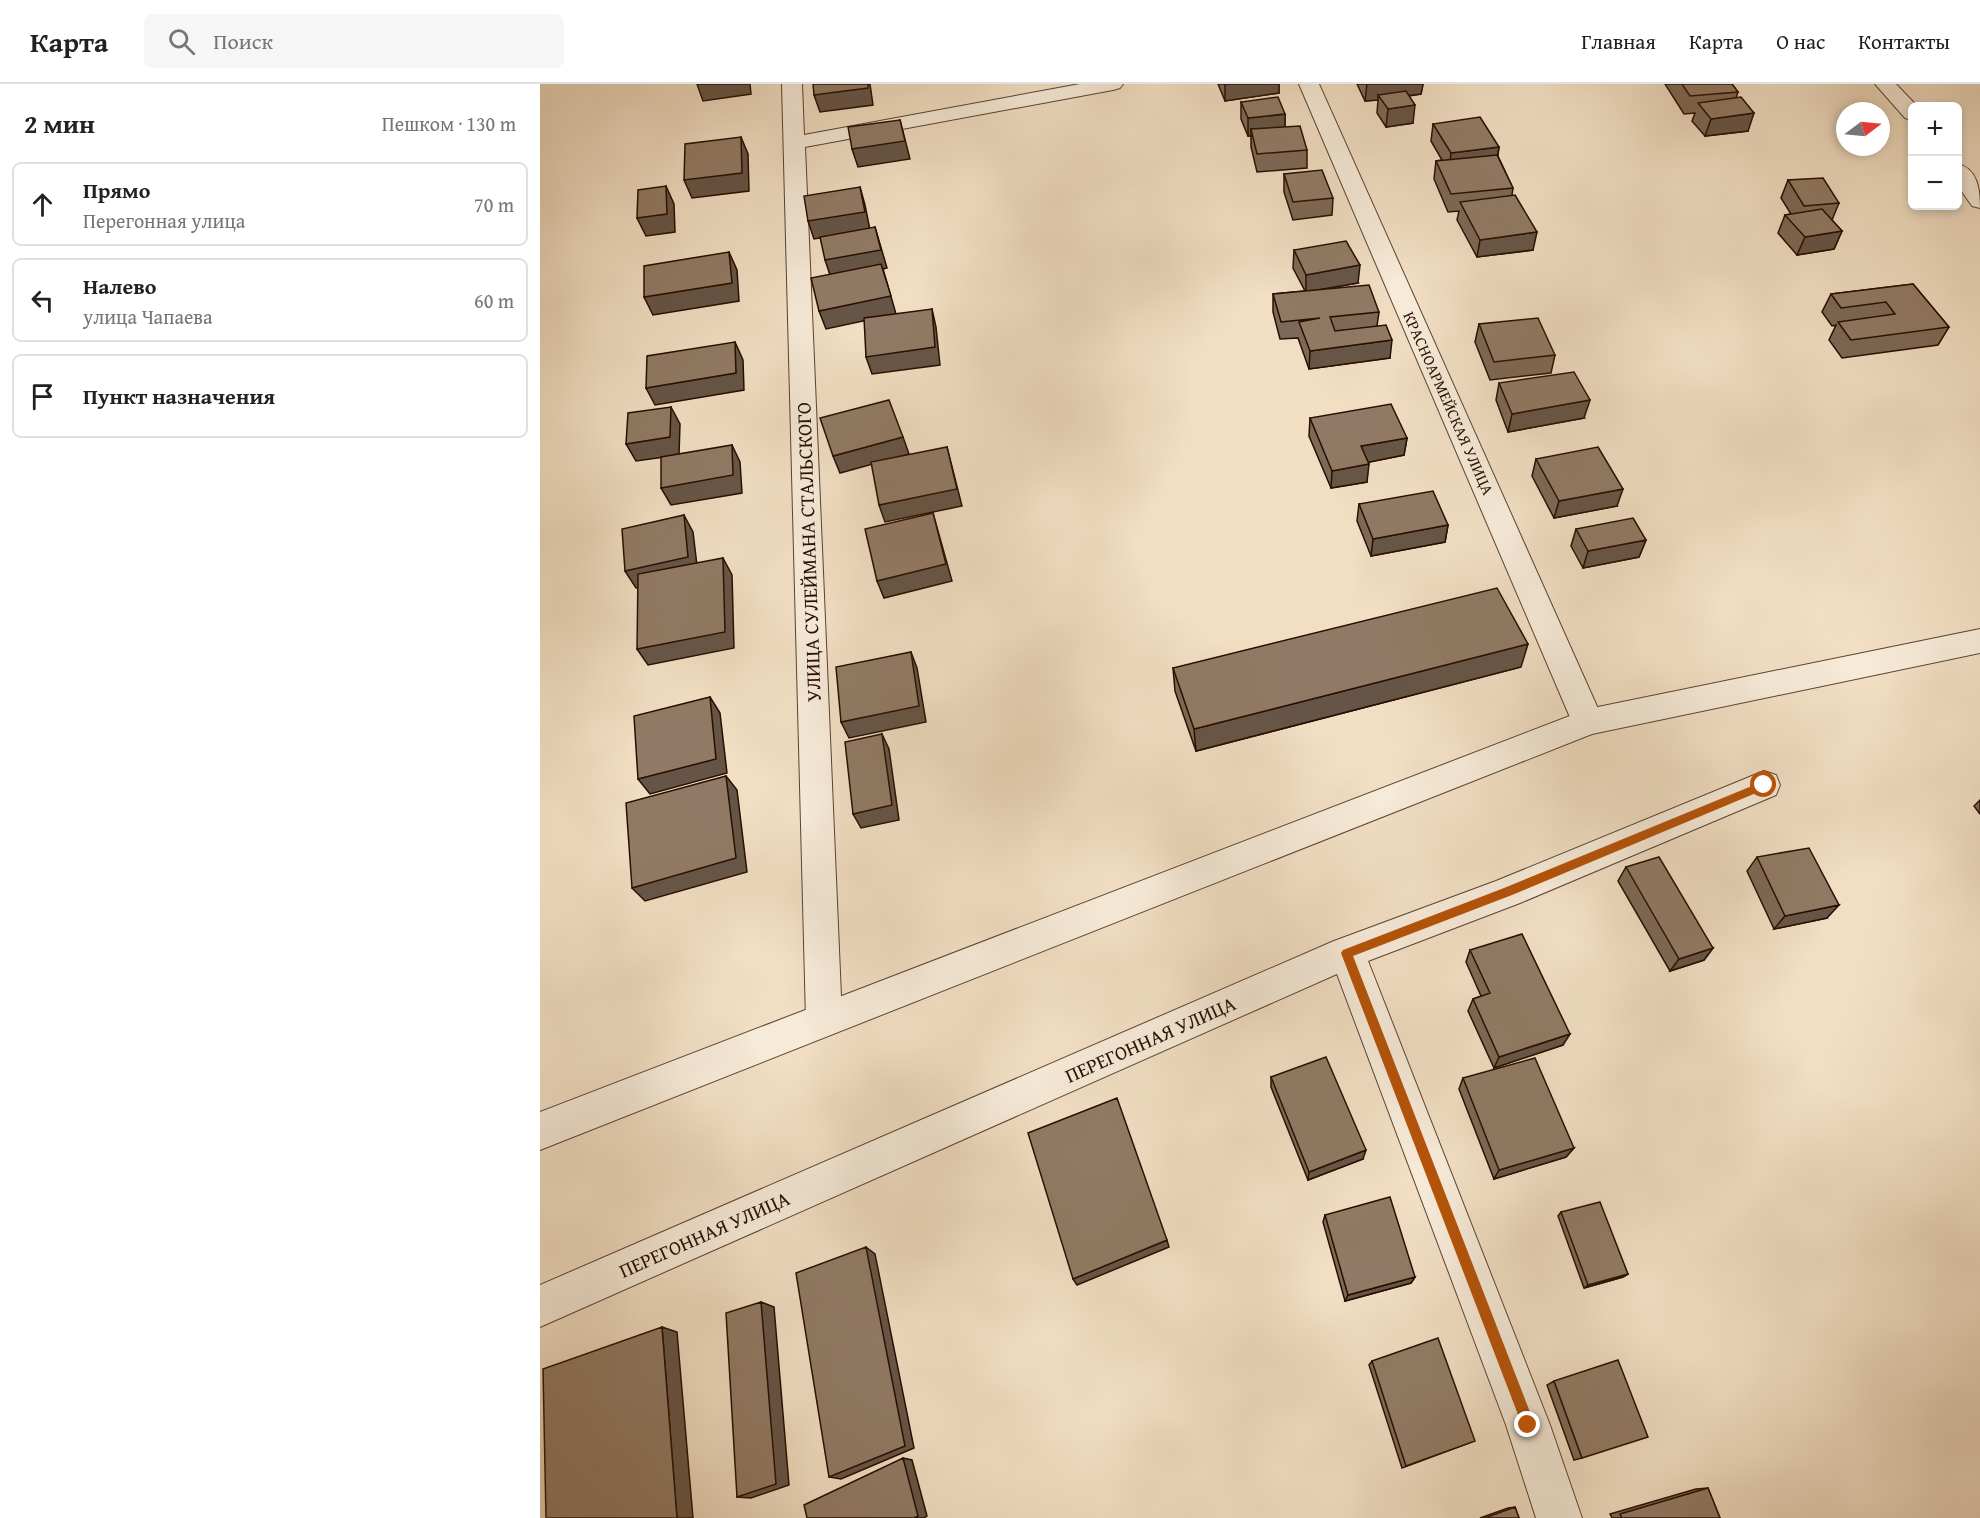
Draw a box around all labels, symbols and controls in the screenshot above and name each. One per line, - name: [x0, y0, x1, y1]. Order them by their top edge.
- search box: [144, 14, 564, 68]
- text: Карта: [30, 21, 108, 62]
- icon: search: [165, 25, 198, 58]
- text: Поиск: [213, 25, 273, 57]
- text: Главная: [1581, 26, 1656, 57]
- text: Карта: [1689, 26, 1743, 57]
- text: О нас: [1776, 26, 1825, 57]
- text: Контакты: [1858, 26, 1950, 57]
- north arrow: [1836, 102, 1890, 156]
- map controls: [1908, 102, 1962, 210]
- button: +: [1908, 102, 1962, 156]
- text: 2 мин: [24, 104, 95, 143]
- text: Пешком · 130 m: [382, 109, 516, 138]
- button: −: [1908, 156, 1962, 210]
- text: Прямо: [83, 174, 150, 206]
- icon: ahead: [26, 188, 59, 221]
- text: 70 m: [474, 190, 514, 219]
- text: Перегонная улица: [83, 206, 245, 235]
- text: Налево: [83, 270, 156, 302]
- icon: left: [26, 284, 59, 317]
- text: 60 m: [474, 286, 514, 315]
- text: улица Чапаева: [83, 302, 213, 331]
- street label: КРАСНОАРМЕЙСКАЯ УЛИЦА: [1398, 307, 1501, 499]
- icon: arrive: [26, 380, 59, 413]
- text: Пункт назначения: [83, 380, 275, 412]
- street label: УЛИЦА СУЛЕЙМАНА СТАЛЬСКОГО: [788, 402, 828, 702]
- route start: [1750, 771, 1776, 797]
- street label: ПЕРЕГОННАЯ УЛИЦА: [1060, 988, 1240, 1090]
- street label: ПЕРЕГОННАЯ УЛИЦА: [614, 1183, 794, 1285]
- route end: [1514, 1411, 1540, 1437]

